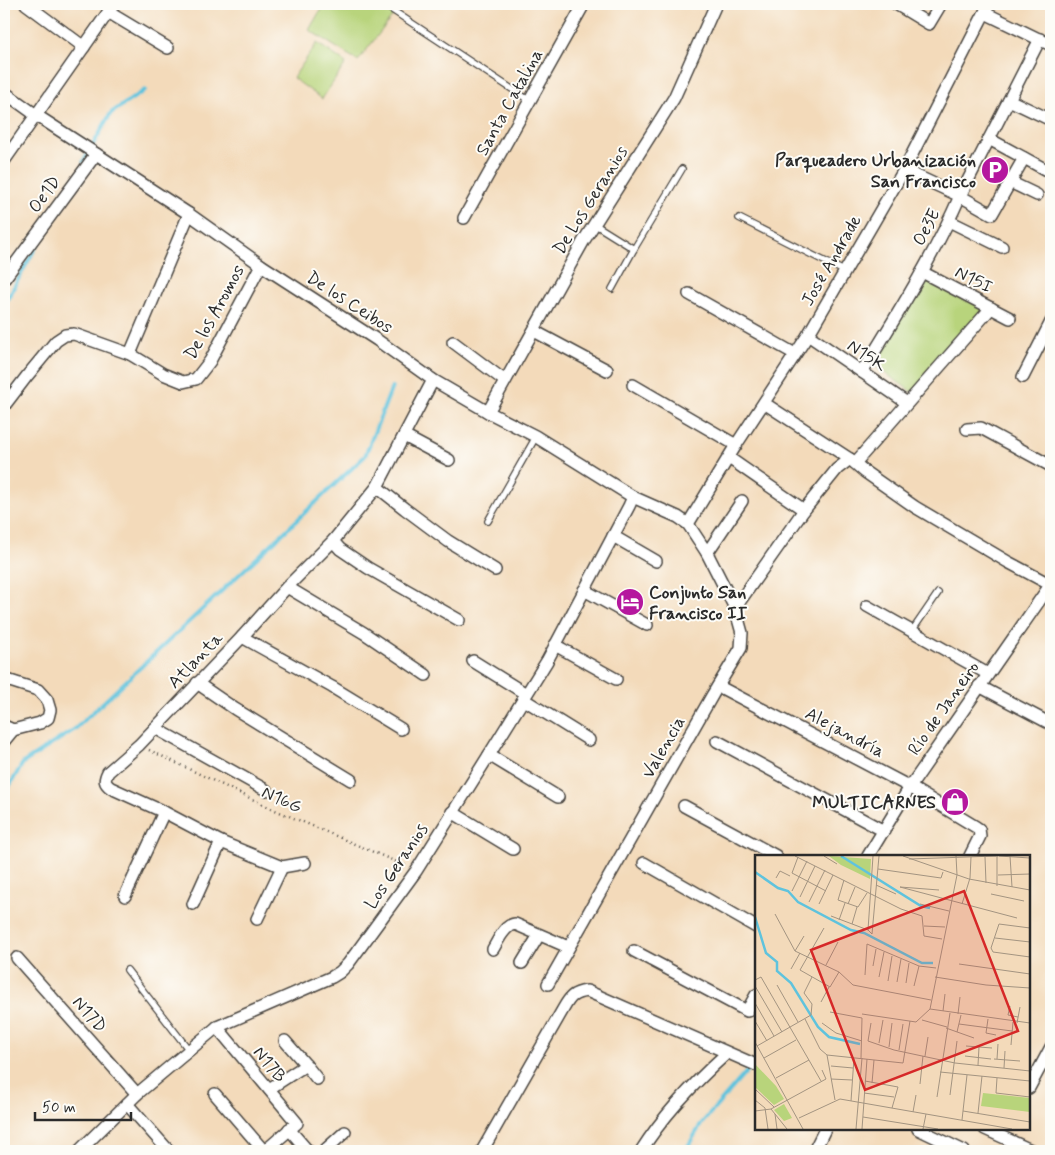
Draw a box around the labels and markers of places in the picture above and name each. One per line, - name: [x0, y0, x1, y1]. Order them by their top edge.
- place label: Parqueadero Urbanización San Francisco: [775, 149, 976, 194]
- parking icon: Parqueadero Urbanización San Francisco: [980, 155, 1010, 185]
- place label: Conjunto San Francisco II: [649, 581, 748, 626]
- hotel icon: Conjunto San Francisco II: [615, 587, 645, 617]
- shop icon: MULTICARNES: [940, 787, 970, 817]
- place label: MULTICARNES: [812, 791, 936, 815]

